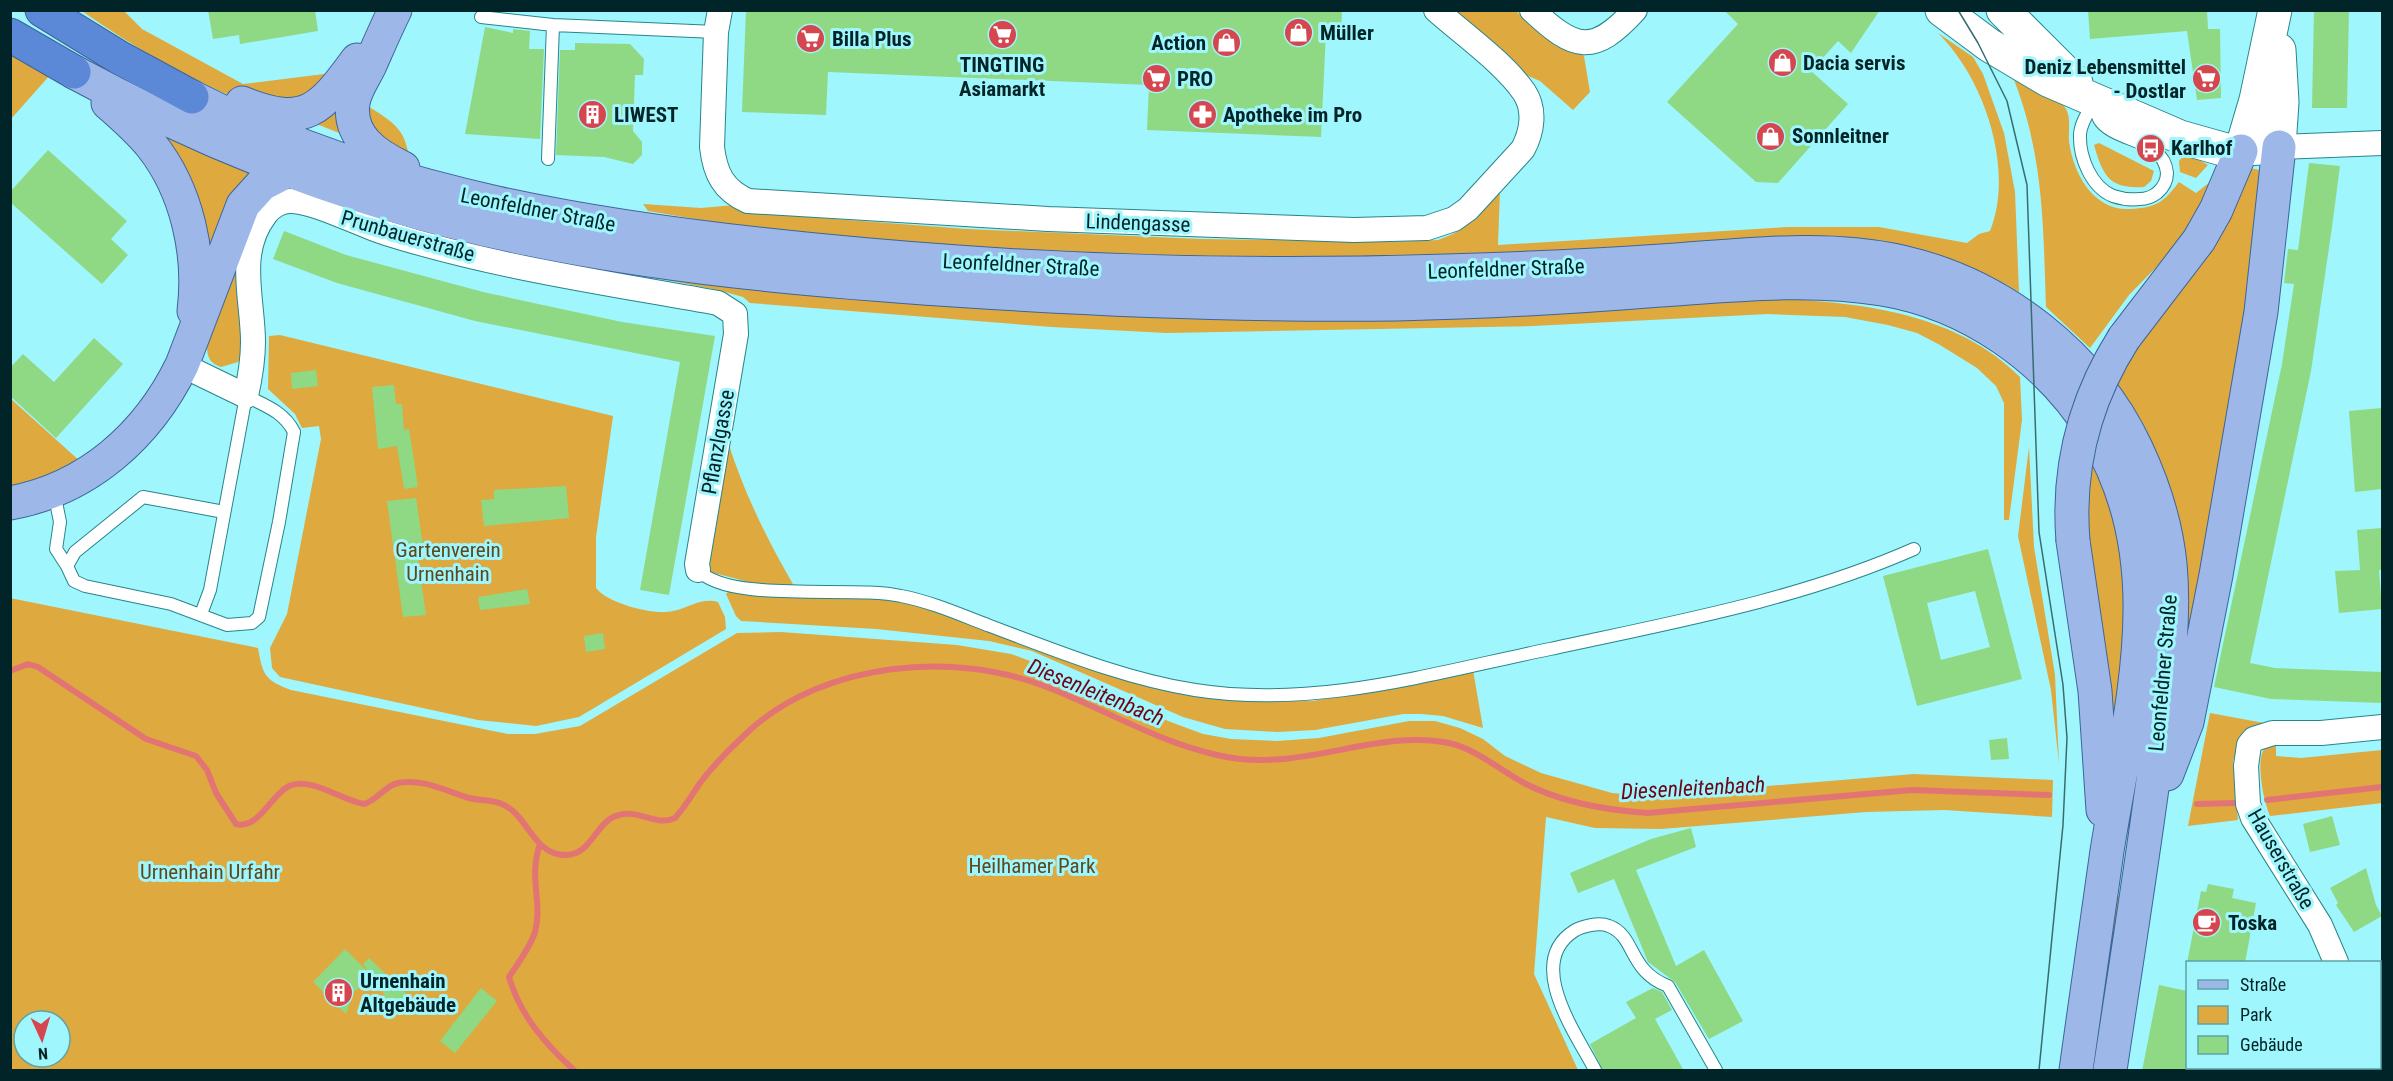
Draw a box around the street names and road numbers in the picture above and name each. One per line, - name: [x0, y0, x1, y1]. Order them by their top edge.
- street label: Leonfeldner Straße: [459, 183, 618, 237]
- street label: Prunbauerstraße: [338, 205, 478, 267]
- street label: Lindengasse: [1085, 209, 1191, 237]
- street label: Leonfeldner Straße: [942, 249, 1100, 281]
- street label: Leonfeldner Straße: [1427, 254, 1585, 284]
- street label: Pflanzlgasse: [697, 388, 739, 496]
- street label: Leonfeldner Straße: [2144, 593, 2182, 752]
- street label: Hauserstraße: [2243, 805, 2319, 913]

